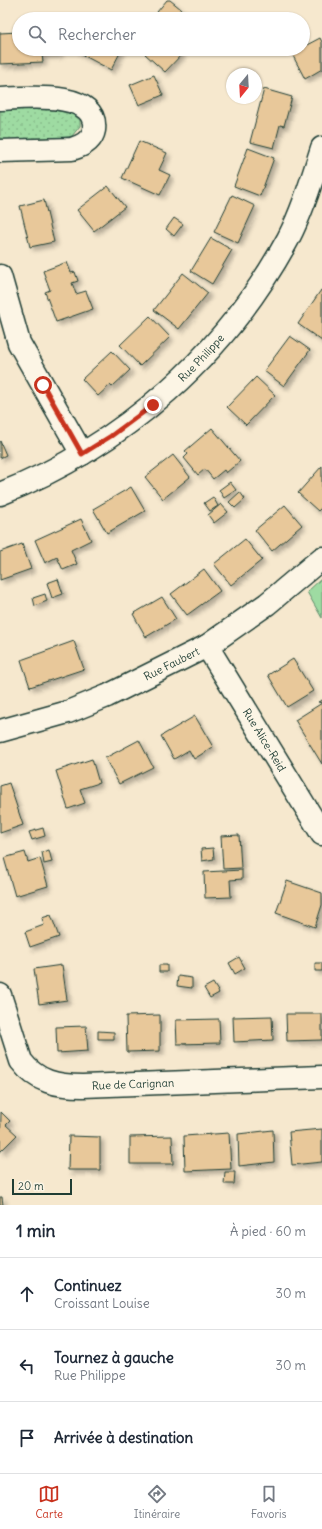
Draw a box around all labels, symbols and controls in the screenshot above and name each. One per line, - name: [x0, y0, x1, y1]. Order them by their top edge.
- search box: [12, 12, 310, 56]
- icon: search: [26, 23, 48, 45]
- text: Rechercher: [58, 25, 136, 44]
- north arrow: [226, 68, 262, 104]
- street label: Rue Philippe: [175, 331, 227, 385]
- route start: [34, 376, 52, 394]
- route end: [144, 396, 162, 414]
- street label: Rue Faubert: [141, 644, 202, 683]
- street label: Rue Alice-Reid: [240, 706, 289, 774]
- street label: Rue de Carignan: [92, 1076, 174, 1093]
- scale bar: [12, 1177, 72, 1196]
- text: 20 m: [18, 1179, 44, 1193]
- text: 1 min: [16, 1220, 55, 1242]
- text: À pied · 60 m: [230, 1223, 306, 1240]
- text: Continuez: [54, 1276, 122, 1295]
- icon: ahead: [16, 1283, 38, 1305]
- text: 30 m: [276, 1285, 306, 1302]
- text: Croissant Louise: [54, 1295, 150, 1312]
- text: Tournez à gauche: [54, 1348, 174, 1367]
- icon: left: [16, 1355, 38, 1377]
- text: 30 m: [276, 1357, 306, 1374]
- text: Rue Philippe: [54, 1367, 126, 1384]
- icon: arrive: [16, 1427, 38, 1449]
- text: Arrivée à destination: [54, 1428, 193, 1447]
- tab: Carte: [35, 1483, 63, 1521]
- tab: Itinéraire: [134, 1483, 180, 1521]
- tab: Favoris: [251, 1483, 286, 1521]

